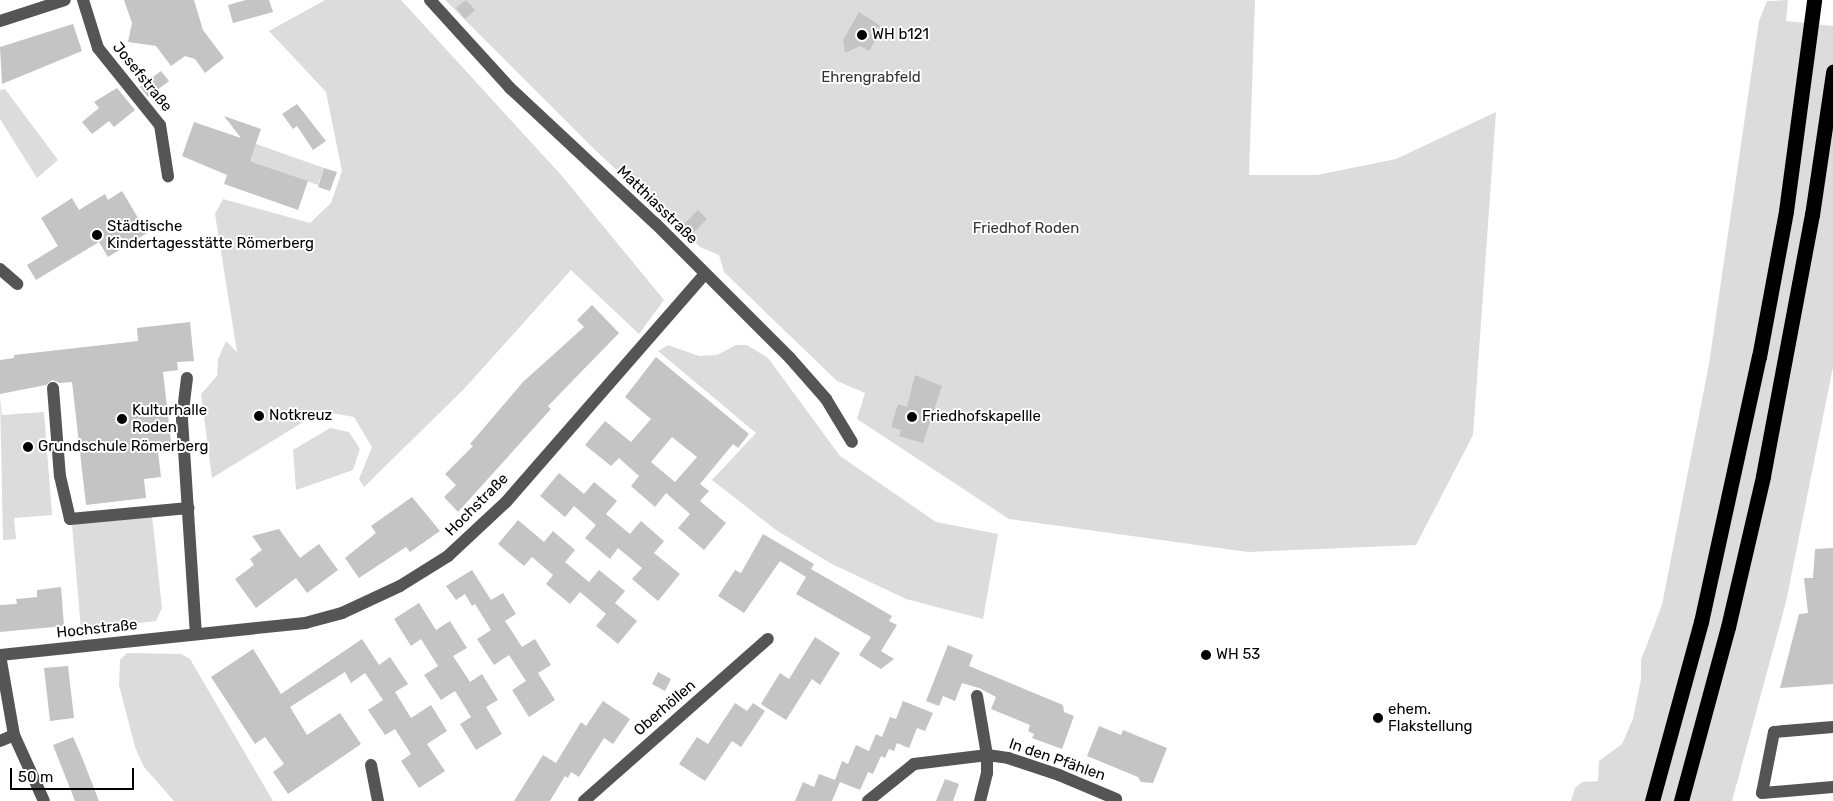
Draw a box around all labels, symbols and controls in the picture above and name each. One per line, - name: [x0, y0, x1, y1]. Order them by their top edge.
- place label: WH b121: [872, 26, 929, 44]
- marker: WH b121: [856, 29, 868, 41]
- street label: Josefstraße: [108, 39, 176, 115]
- park label: Ehrengrabfeld: [821, 69, 921, 87]
- street label: Matthiasstraße: [613, 162, 701, 248]
- place label: Städtische Kindertagesstätte Römerberg: [107, 217, 314, 252]
- park label: Friedhof Roden: [972, 220, 1080, 238]
- marker: Städtische Kindertagesstätte Römerberg: [91, 229, 103, 241]
- place label: Kulturhalle Roden: [132, 401, 207, 436]
- place label: Notkreuz: [269, 407, 332, 425]
- place label: Friedhofskapellle: [922, 408, 1041, 426]
- marker: Notkreuz: [253, 410, 265, 422]
- marker: Friedhofskapellle: [906, 411, 918, 423]
- marker: Kulturhalle Roden: [116, 413, 128, 425]
- place label: Grundschule Römerberg: [38, 438, 208, 456]
- marker: Grundschule Römerberg: [22, 441, 34, 453]
- street label: Hochstraße: [442, 470, 512, 540]
- street label: Hochstraße: [56, 616, 138, 642]
- place label: WH 53: [1216, 646, 1260, 664]
- marker: WH 53: [1200, 649, 1212, 661]
- street label: Oberhöllen: [631, 676, 699, 740]
- place label: ehem. Flakstellung: [1388, 700, 1473, 735]
- marker: ehem. Flakstellung: [1372, 712, 1384, 724]
- street label: In den Pfählen: [1006, 735, 1108, 785]
- scale bar: [12, 758, 136, 790]
- text: 50 m: [18, 768, 53, 786]

